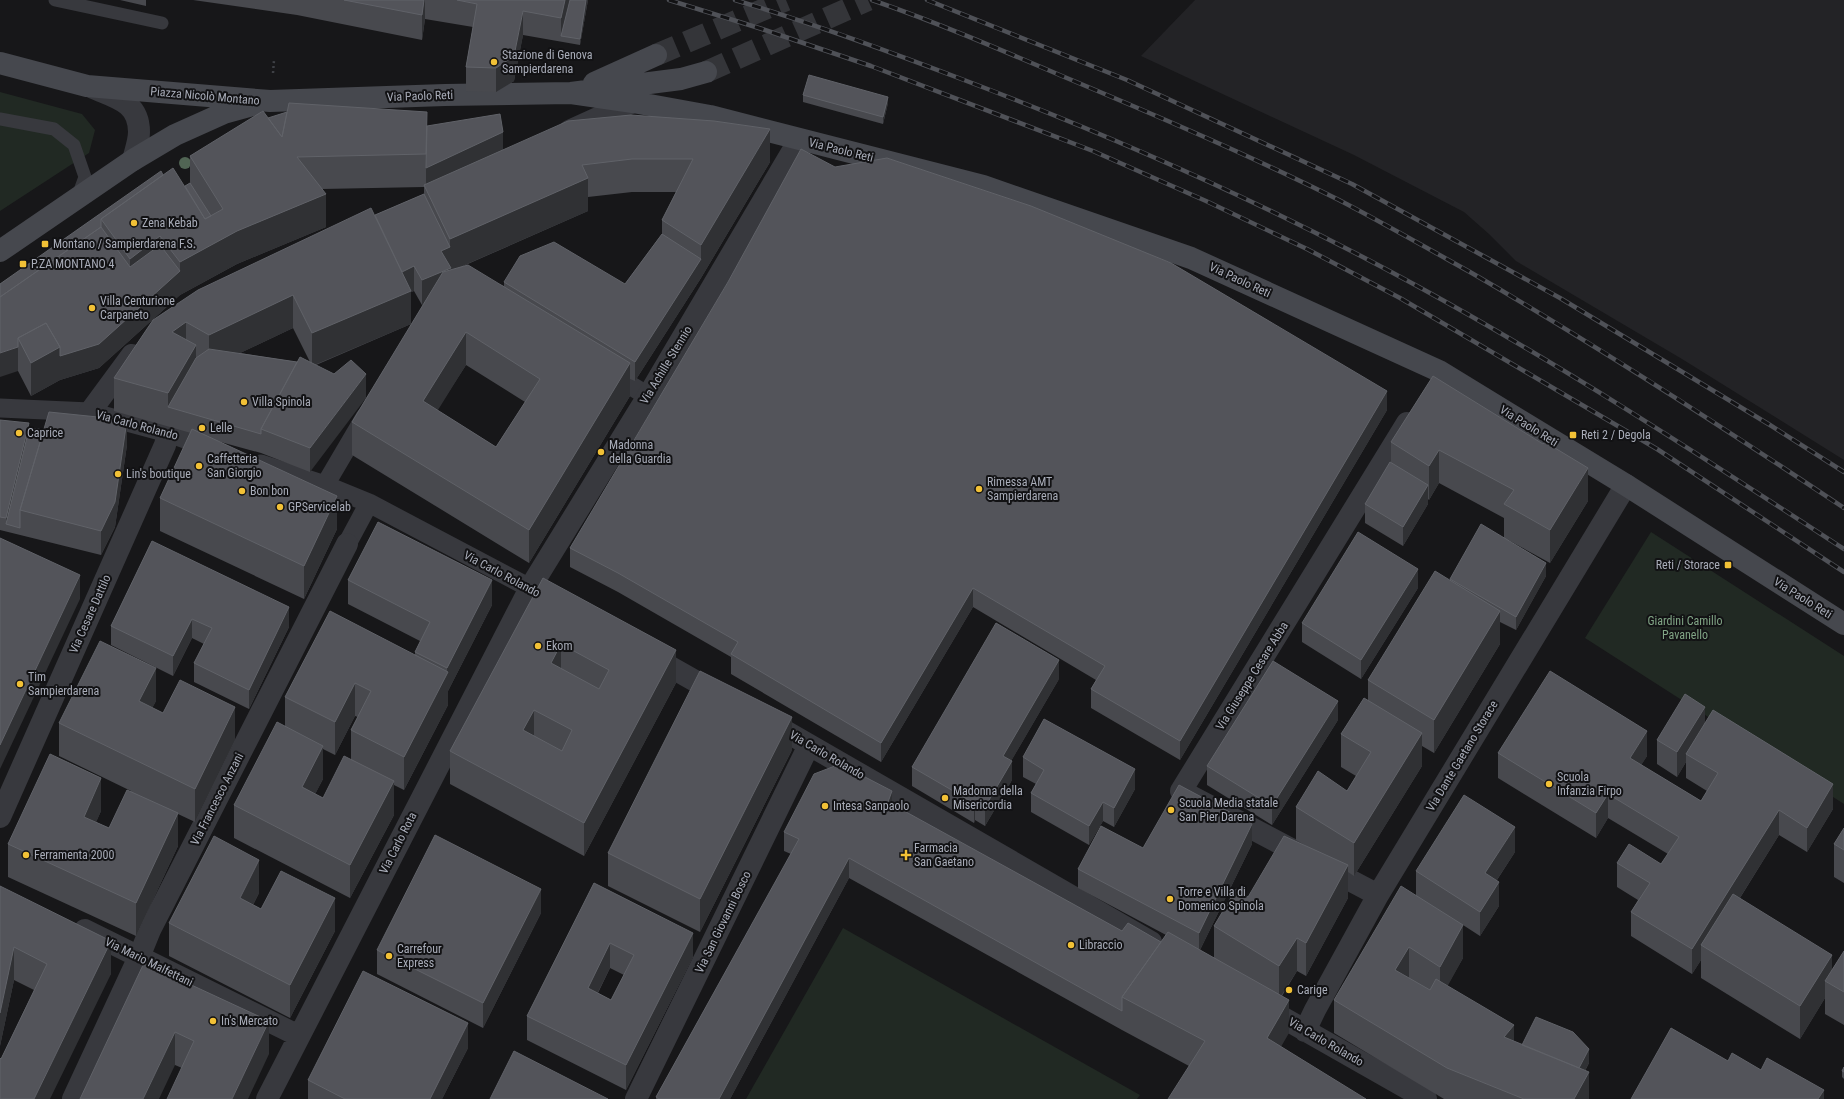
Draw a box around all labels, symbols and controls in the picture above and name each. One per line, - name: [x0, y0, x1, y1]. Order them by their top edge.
- place label: Stazione di Genova Sampierdarena: [502, 48, 593, 76]
- marker: Stazione di Genova Sampierdarena: [489, 57, 499, 67]
- street label: Piazza Nicolò Montano: [150, 84, 260, 108]
- street label: Via Paolo Reti: [387, 88, 453, 104]
- street label: Via Paolo Reti: [807, 135, 875, 165]
- place label: Zena Kebab: [142, 216, 198, 230]
- marker: Zena Kebab: [129, 218, 139, 228]
- place label: Montano / Sampierdarena F.S.: [53, 237, 196, 251]
- marker: Montano / Sampierdarena F.S.: [40, 239, 50, 249]
- place label: P.ZA MONTANO 4: [31, 257, 115, 271]
- marker: P.ZA MONTANO 4: [18, 259, 28, 269]
- street label: Via Paolo Reti: [1207, 260, 1273, 300]
- place label: Villa Centurione Carpaneto: [100, 294, 175, 322]
- marker: Villa Centurione Carpaneto: [87, 303, 97, 313]
- street label: Via Achille Stennio: [637, 323, 695, 407]
- place label: Villa Spinola: [252, 395, 311, 409]
- marker: Villa Spinola: [239, 397, 249, 407]
- street label: Via Paolo Reti: [1497, 403, 1561, 449]
- street label: Via Carlo Rolando: [94, 407, 180, 443]
- place label: Lelle: [210, 421, 233, 435]
- marker: Lelle: [197, 423, 207, 433]
- place label: Caprice: [27, 426, 63, 440]
- marker: Caprice: [14, 428, 24, 438]
- place label: Reti 2 / Degola: [1581, 428, 1651, 442]
- marker: Reti 2 / Degola: [1568, 430, 1578, 440]
- place label: Madonna della Guardia: [609, 438, 671, 466]
- marker: Madonna della Guardia: [596, 447, 606, 457]
- place label: Caffetteria San Giorgio: [207, 452, 262, 480]
- marker: Caffetteria San Giorgio: [194, 461, 204, 471]
- place label: Lin's boutique: [126, 467, 191, 481]
- marker: Lin's boutique: [113, 469, 123, 479]
- place label: Rimessa AMT Sampierdarena: [987, 475, 1059, 503]
- place label: Bon bon: [250, 484, 289, 498]
- marker: Rimessa AMT Sampierdarena: [974, 484, 984, 494]
- marker: Bon bon: [237, 486, 247, 496]
- place label: GPServicelab: [288, 500, 351, 514]
- marker: GPServicelab: [275, 502, 285, 512]
- street label: Via Carlo Rolando: [461, 548, 543, 600]
- place label: Reti / Storace: [1656, 558, 1720, 572]
- marker: Reti / Storace: [1723, 560, 1733, 570]
- street label: Via Cesare Dattilo: [66, 572, 114, 656]
- street label: Via Paolo Reti: [1771, 575, 1835, 621]
- park label: Giardini Camillo Pavanello: [1647, 614, 1723, 642]
- street label: Via Giuseppe Cesare Abba: [1213, 619, 1291, 733]
- place label: Ekom: [546, 639, 572, 653]
- marker: Ekom: [533, 641, 543, 651]
- place label: Tim Sampierdarena: [28, 670, 100, 698]
- marker: Tim Sampierdarena: [15, 679, 25, 689]
- street label: Via Dante Gaetano Storace: [1423, 698, 1501, 814]
- street label: Via Carlo Rolando: [787, 728, 867, 782]
- street label: Via Francesco Anzani: [188, 750, 246, 848]
- place label: Scuola Infanzia Firpo: [1557, 770, 1622, 798]
- marker: Scuola Infanzia Firpo: [1544, 779, 1554, 789]
- place label: Madonna della Misericordia: [953, 784, 1023, 812]
- marker: Madonna della Misericordia: [940, 793, 950, 803]
- place label: Scuola Media statale San Pier Darena: [1179, 796, 1279, 824]
- place label: Intesa Sanpaolo: [833, 799, 909, 813]
- marker: Intesa Sanpaolo: [820, 801, 830, 811]
- marker: Scuola Media statale San Pier Darena: [1166, 805, 1176, 815]
- street label: Via Carlo Rota: [376, 810, 420, 876]
- place label: Farmacia San Gaetano: [914, 841, 974, 869]
- place label: Ferramenta 2000: [34, 848, 114, 862]
- marker: Ferramenta 2000: [21, 850, 31, 860]
- marker: Farmacia San Gaetano: [901, 850, 911, 860]
- street label: Via San Giovanni Bosco: [692, 869, 754, 975]
- place label: Torre e Villa di Domenico Spinola: [1178, 885, 1264, 913]
- marker: Torre e Villa di Domenico Spinola: [1165, 894, 1175, 904]
- street label: Via Mario Malfettani: [103, 935, 195, 989]
- place label: Libraccio: [1079, 938, 1122, 952]
- marker: Libraccio: [1066, 940, 1076, 950]
- place label: Carrefour Express: [397, 942, 442, 970]
- marker: Carrefour Express: [384, 951, 394, 961]
- place label: Carige: [1297, 983, 1328, 997]
- marker: Carige: [1284, 985, 1294, 995]
- place label: In's Mercato: [221, 1014, 278, 1028]
- street label: Via Carlo Rolando: [1286, 1015, 1366, 1069]
- marker: In's Mercato: [208, 1016, 218, 1026]

